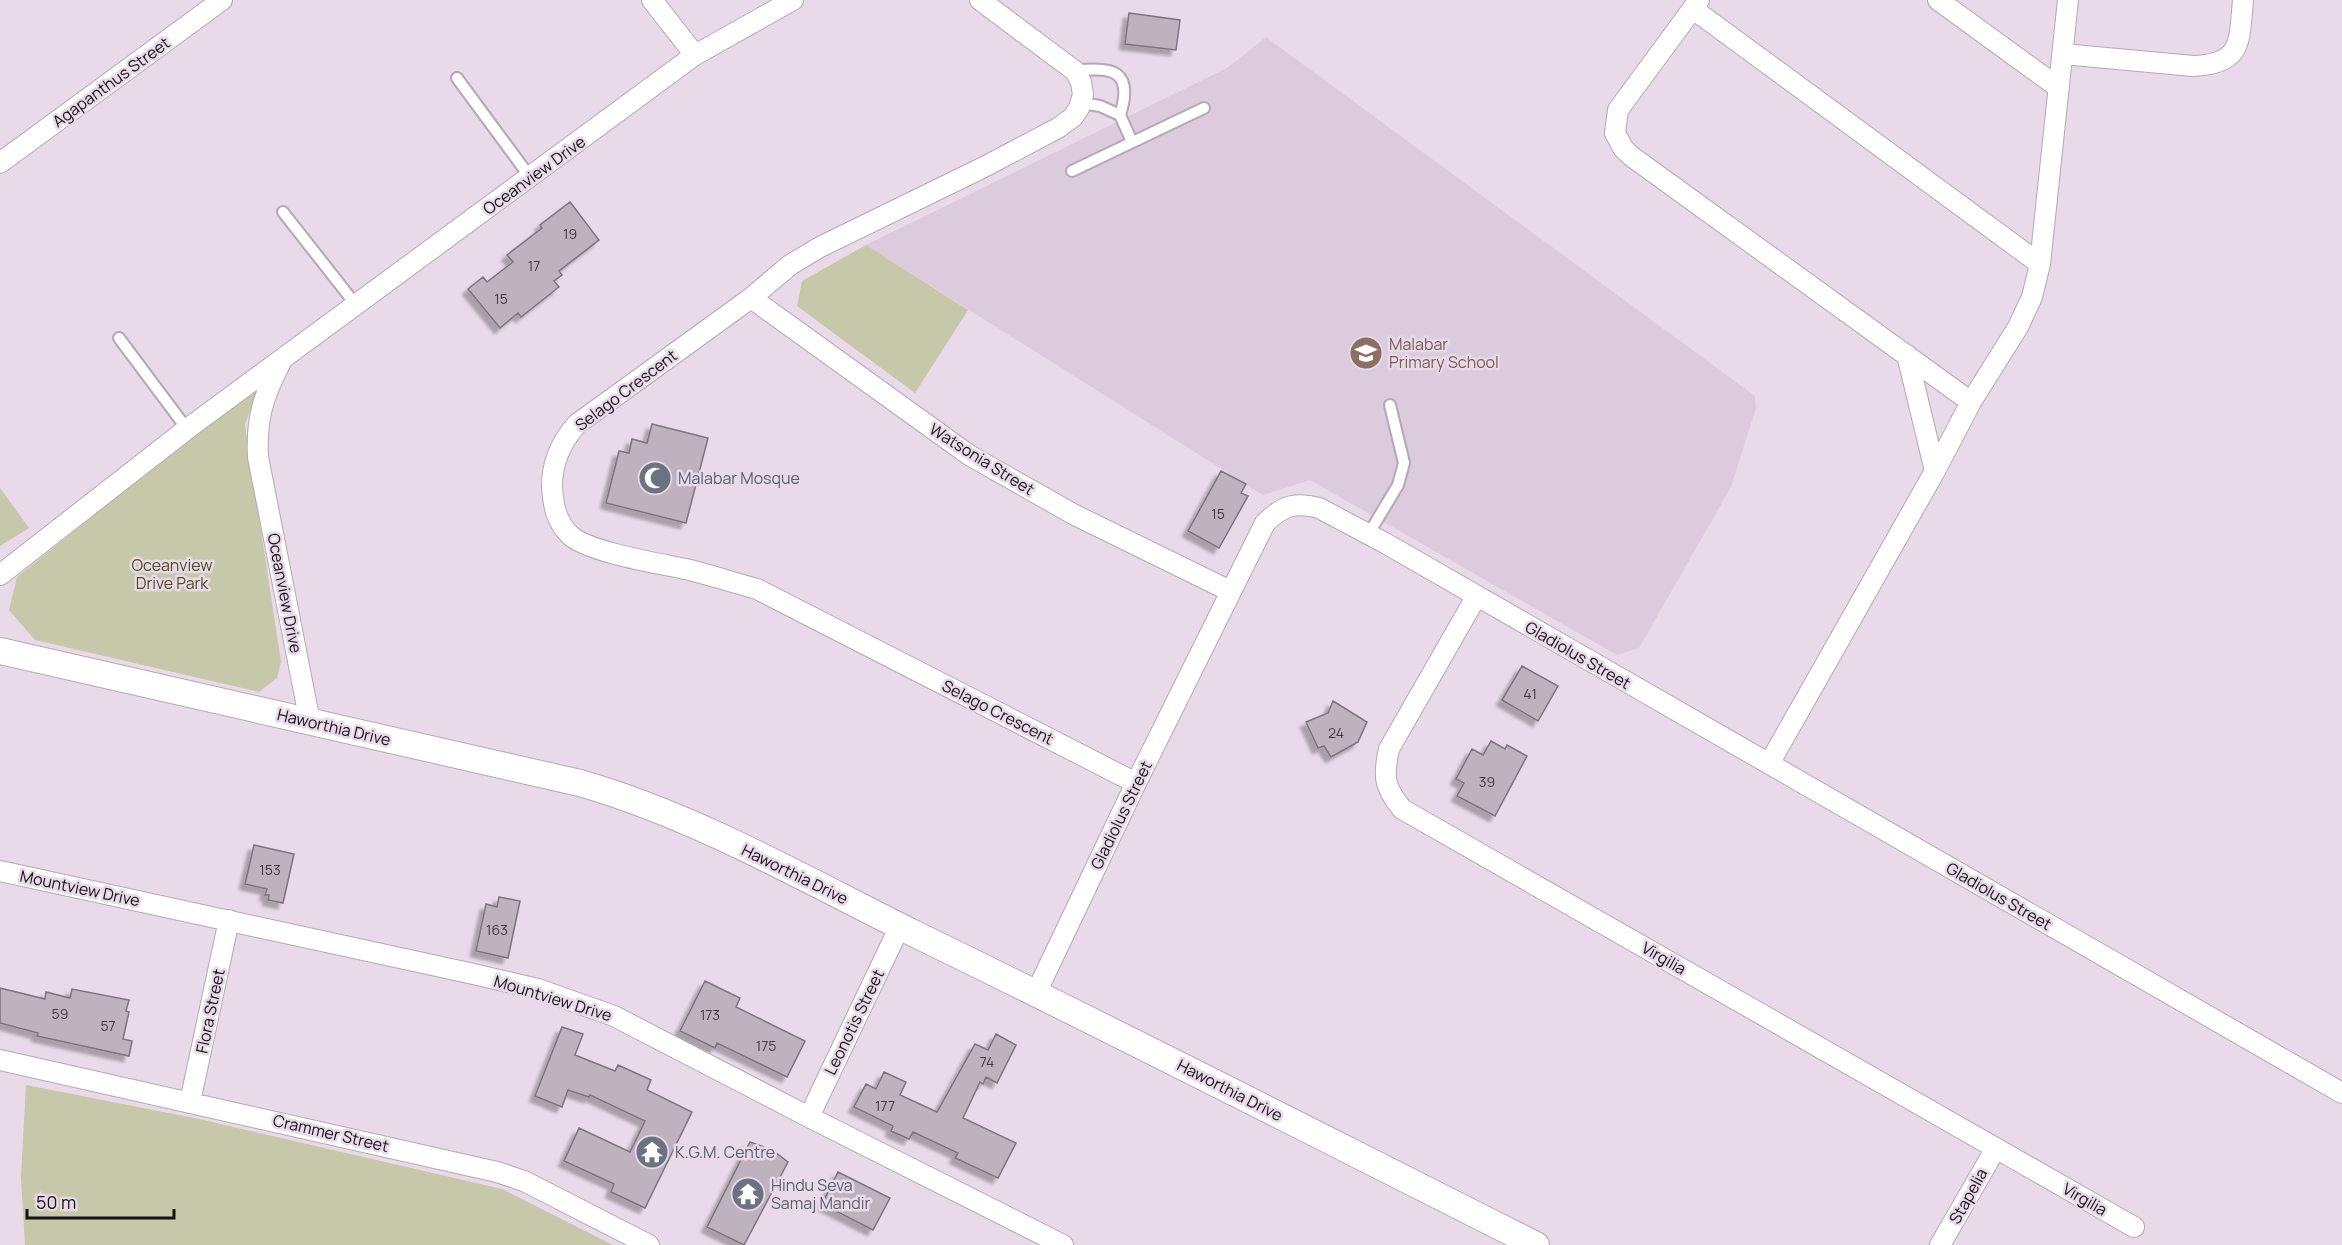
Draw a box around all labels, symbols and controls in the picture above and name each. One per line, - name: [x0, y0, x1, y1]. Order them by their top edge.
- street label: Agapanthus Street: [48, 32, 174, 132]
- street label: Oceanview Drive: [478, 130, 590, 220]
- house number: 19: [563, 224, 577, 243]
- house number: 17: [528, 256, 540, 275]
- house number: 15: [494, 289, 508, 308]
- place label: Malabar Primary School: [1389, 333, 1499, 373]
- school or university icon: Malabar Primary School: [1348, 335, 1384, 371]
- street label: Selago Crescent: [570, 344, 682, 436]
- street label: Watsonia Street: [925, 418, 1039, 500]
- mosque icon: Malabar Mosque: [637, 460, 673, 496]
- place label: Malabar Mosque: [678, 467, 800, 489]
- house number: 15: [1211, 504, 1225, 523]
- street label: Oceanview Drive: [263, 531, 307, 655]
- park label: Oceanview Drive Park: [132, 554, 212, 594]
- street label: Gladiolus Street: [1521, 616, 1635, 694]
- street label: Selago Crescent: [938, 674, 1058, 750]
- house number: 41: [1523, 684, 1537, 703]
- street label: Haworthia Drive: [275, 703, 393, 751]
- house number: 24: [1328, 723, 1344, 742]
- street label: Gladiolus Street: [1085, 757, 1157, 873]
- house number: 39: [1479, 772, 1495, 791]
- street label: Haworthia Drive: [738, 839, 852, 909]
- street label: Gladiolus Street: [1942, 857, 2056, 935]
- house number: 153: [259, 860, 281, 879]
- street label: Mountview Drive: [18, 865, 142, 911]
- house number: 163: [486, 920, 508, 939]
- street label: Virgilia: [1638, 936, 1690, 980]
- street label: Leonotis Street: [819, 966, 889, 1078]
- street label: Flora Street: [190, 967, 230, 1055]
- street label: Mountview Drive: [491, 970, 615, 1026]
- house number: 59: [52, 1004, 68, 1023]
- house number: 173: [700, 1005, 720, 1024]
- house number: 57: [100, 1016, 116, 1035]
- house number: 175: [756, 1036, 776, 1055]
- house number: 74: [980, 1052, 994, 1071]
- street label: Haworthia Drive: [1173, 1054, 1287, 1126]
- house number: 177: [875, 1096, 895, 1115]
- street label: Crammer Street: [271, 1109, 391, 1157]
- temple icon: K.G.M. Centre: [634, 1134, 670, 1170]
- place label: K.G.M. Centre: [675, 1141, 775, 1163]
- street label: Stapelia: [1944, 1164, 1992, 1228]
- place label: Hindu Seva Samaj Mandir: [771, 1174, 870, 1214]
- temple icon: Hindu Seva Samaj Mandir: [730, 1176, 766, 1212]
- street label: Virgilia: [2059, 1177, 2111, 1221]
- scale bar: [27, 1182, 174, 1220]
- text: 50 m: [36, 1190, 76, 1214]

